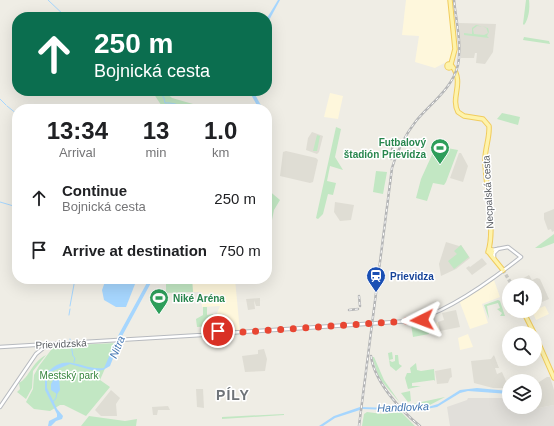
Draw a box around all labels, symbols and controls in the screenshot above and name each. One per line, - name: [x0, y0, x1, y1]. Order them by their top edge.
- icon: ahead: [28, 28, 80, 80]
- text: 250 m: [94, 28, 173, 59]
- text: Bojnická cesta: [94, 61, 210, 81]
- text: 13:34: [47, 117, 108, 144]
- text: 13: [143, 117, 169, 144]
- text: 1.0: [204, 117, 237, 144]
- place label: Futbalový štadión Prievidza: [344, 137, 426, 160]
- sports icon: Futbalový štadión Prievidza: [429, 137, 451, 165]
- text: Arrival: [59, 145, 96, 160]
- text: min: [146, 145, 166, 160]
- text: km: [212, 145, 229, 160]
- street label: Necpalská cesta: [481, 155, 495, 229]
- text: Continue: [62, 182, 127, 199]
- icon: ahead: [28, 187, 50, 209]
- text: 250 m: [214, 190, 256, 207]
- text: Bojnická cesta: [62, 199, 146, 214]
- icon: arrive: [28, 239, 50, 261]
- text: Arrive at destination: [62, 242, 207, 259]
- text: 750 m: [219, 242, 261, 259]
- station icon: Prievidza: [365, 265, 387, 293]
- place label: Prievidza: [390, 271, 434, 282]
- map controls: [502, 278, 542, 414]
- button: sound: [502, 278, 542, 318]
- sports icon: Niké Aréna: [148, 287, 170, 315]
- place label: Niké Aréna: [173, 293, 225, 304]
- position arrow: [401, 299, 443, 341]
- pin: [201, 314, 235, 348]
- icon: arrive: [207, 320, 229, 342]
- button: search: [502, 326, 542, 366]
- water label: Nitra: [107, 334, 127, 360]
- street label: Prievidzská: [35, 337, 87, 351]
- park label: Mestský park: [40, 370, 99, 381]
- button: layers: [502, 374, 542, 414]
- district label: PÍLY: [216, 387, 250, 403]
- water label: Handlovka: [377, 400, 429, 414]

